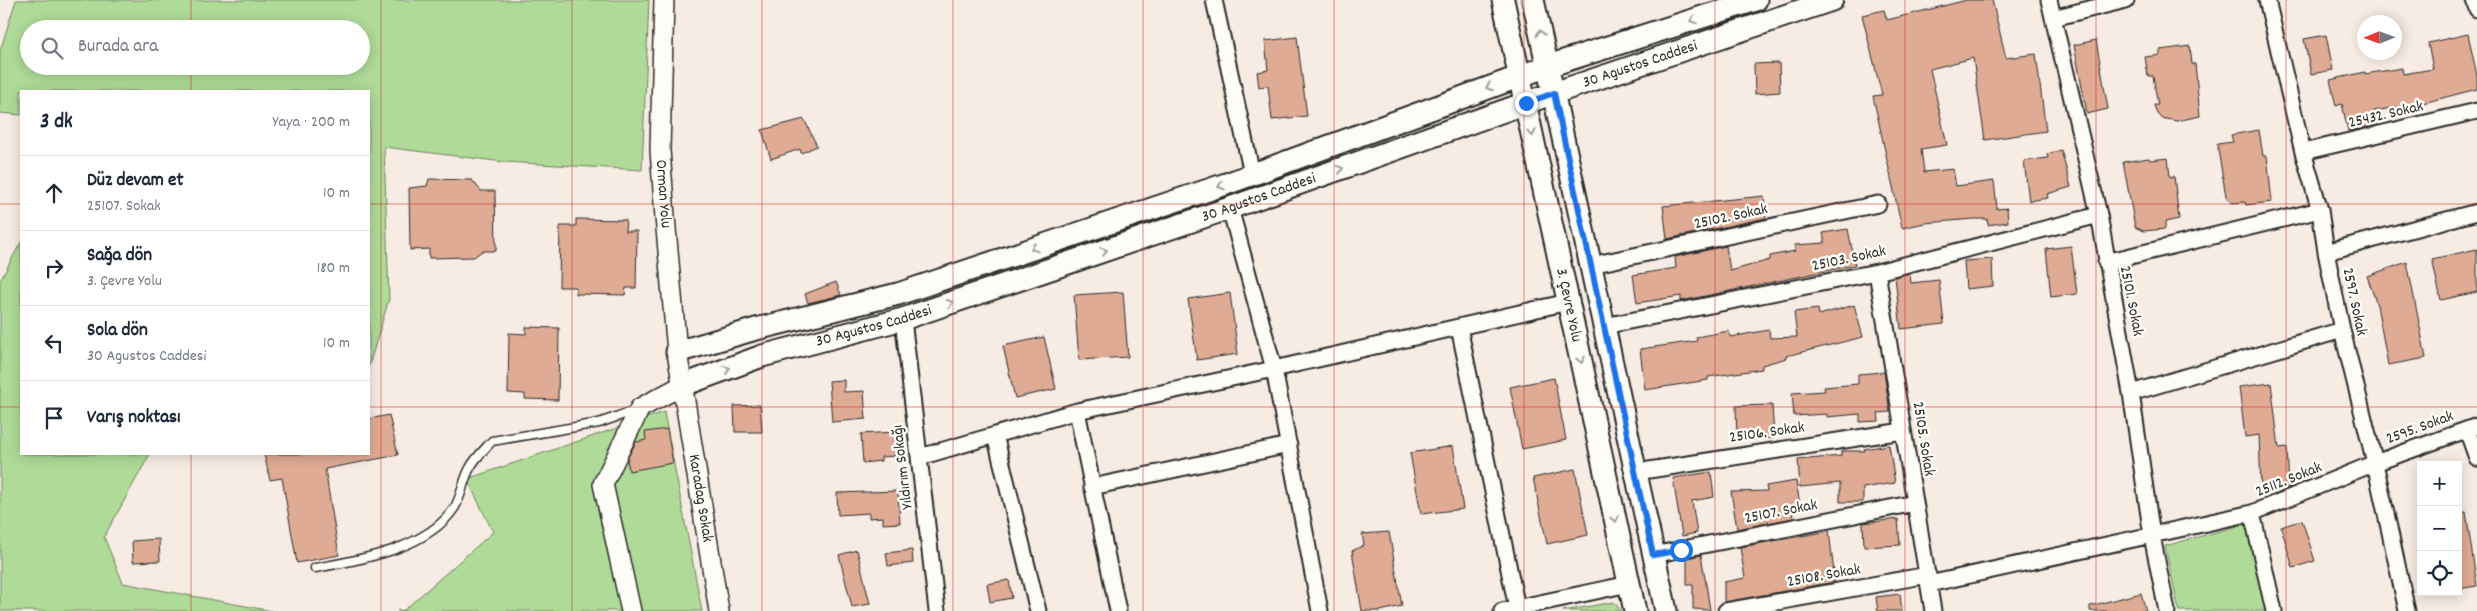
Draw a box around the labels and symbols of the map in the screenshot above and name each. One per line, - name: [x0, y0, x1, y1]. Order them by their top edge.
- one-way arrow: [1689, 14, 1698, 24]
- north arrow: [2357, 15, 2402, 60]
- one-way arrow: [1535, 29, 1546, 38]
- street label: 30 Agustos Caddesi: [1580, 34, 1700, 94]
- one-way arrow: [1485, 81, 1494, 91]
- route end: [1515, 92, 1538, 115]
- street label: 25432. Sokak: [2346, 95, 2426, 135]
- one-way arrow: [1526, 129, 1537, 138]
- street label: Orman Yolu: [649, 159, 677, 229]
- one-way arrow: [1335, 165, 1344, 175]
- street label: 30 Agustos Caddesi: [1199, 167, 1319, 228]
- one-way arrow: [1217, 180, 1226, 190]
- street label: 25102. Sokak: [1692, 198, 1770, 236]
- street label: 25103. Sokak: [1810, 240, 1888, 278]
- one-way arrow: [1030, 242, 1039, 252]
- one-way arrow: [1099, 246, 1108, 256]
- street label: 25101. Sokak: [2113, 264, 2149, 338]
- street label: 3. Çevre Yolu: [1550, 266, 1588, 344]
- street label: 2597. Sokak: [2336, 266, 2372, 338]
- street label: 30 Agustos Caddesi: [813, 299, 935, 353]
- one-way arrow: [945, 299, 954, 309]
- one-way arrow: [1575, 356, 1586, 365]
- one-way arrow: [722, 365, 731, 375]
- street label: 25105. Sokak: [1906, 400, 1940, 478]
- street label: 2595. Sokak: [2383, 405, 2457, 451]
- street label: 25106. Sokak: [1728, 416, 1806, 450]
- street label: Yıldırım Sokağı: [886, 423, 920, 510]
- street label: Karadag Sokak: [682, 453, 719, 544]
- street label: 25112. Sokak: [2252, 456, 2326, 504]
- street label: 25107. Sokak: [1743, 494, 1819, 530]
- one-way arrow: [1610, 515, 1620, 524]
- route start: [1670, 539, 1693, 562]
- street label: 25108. Sokak: [1785, 558, 1863, 594]

